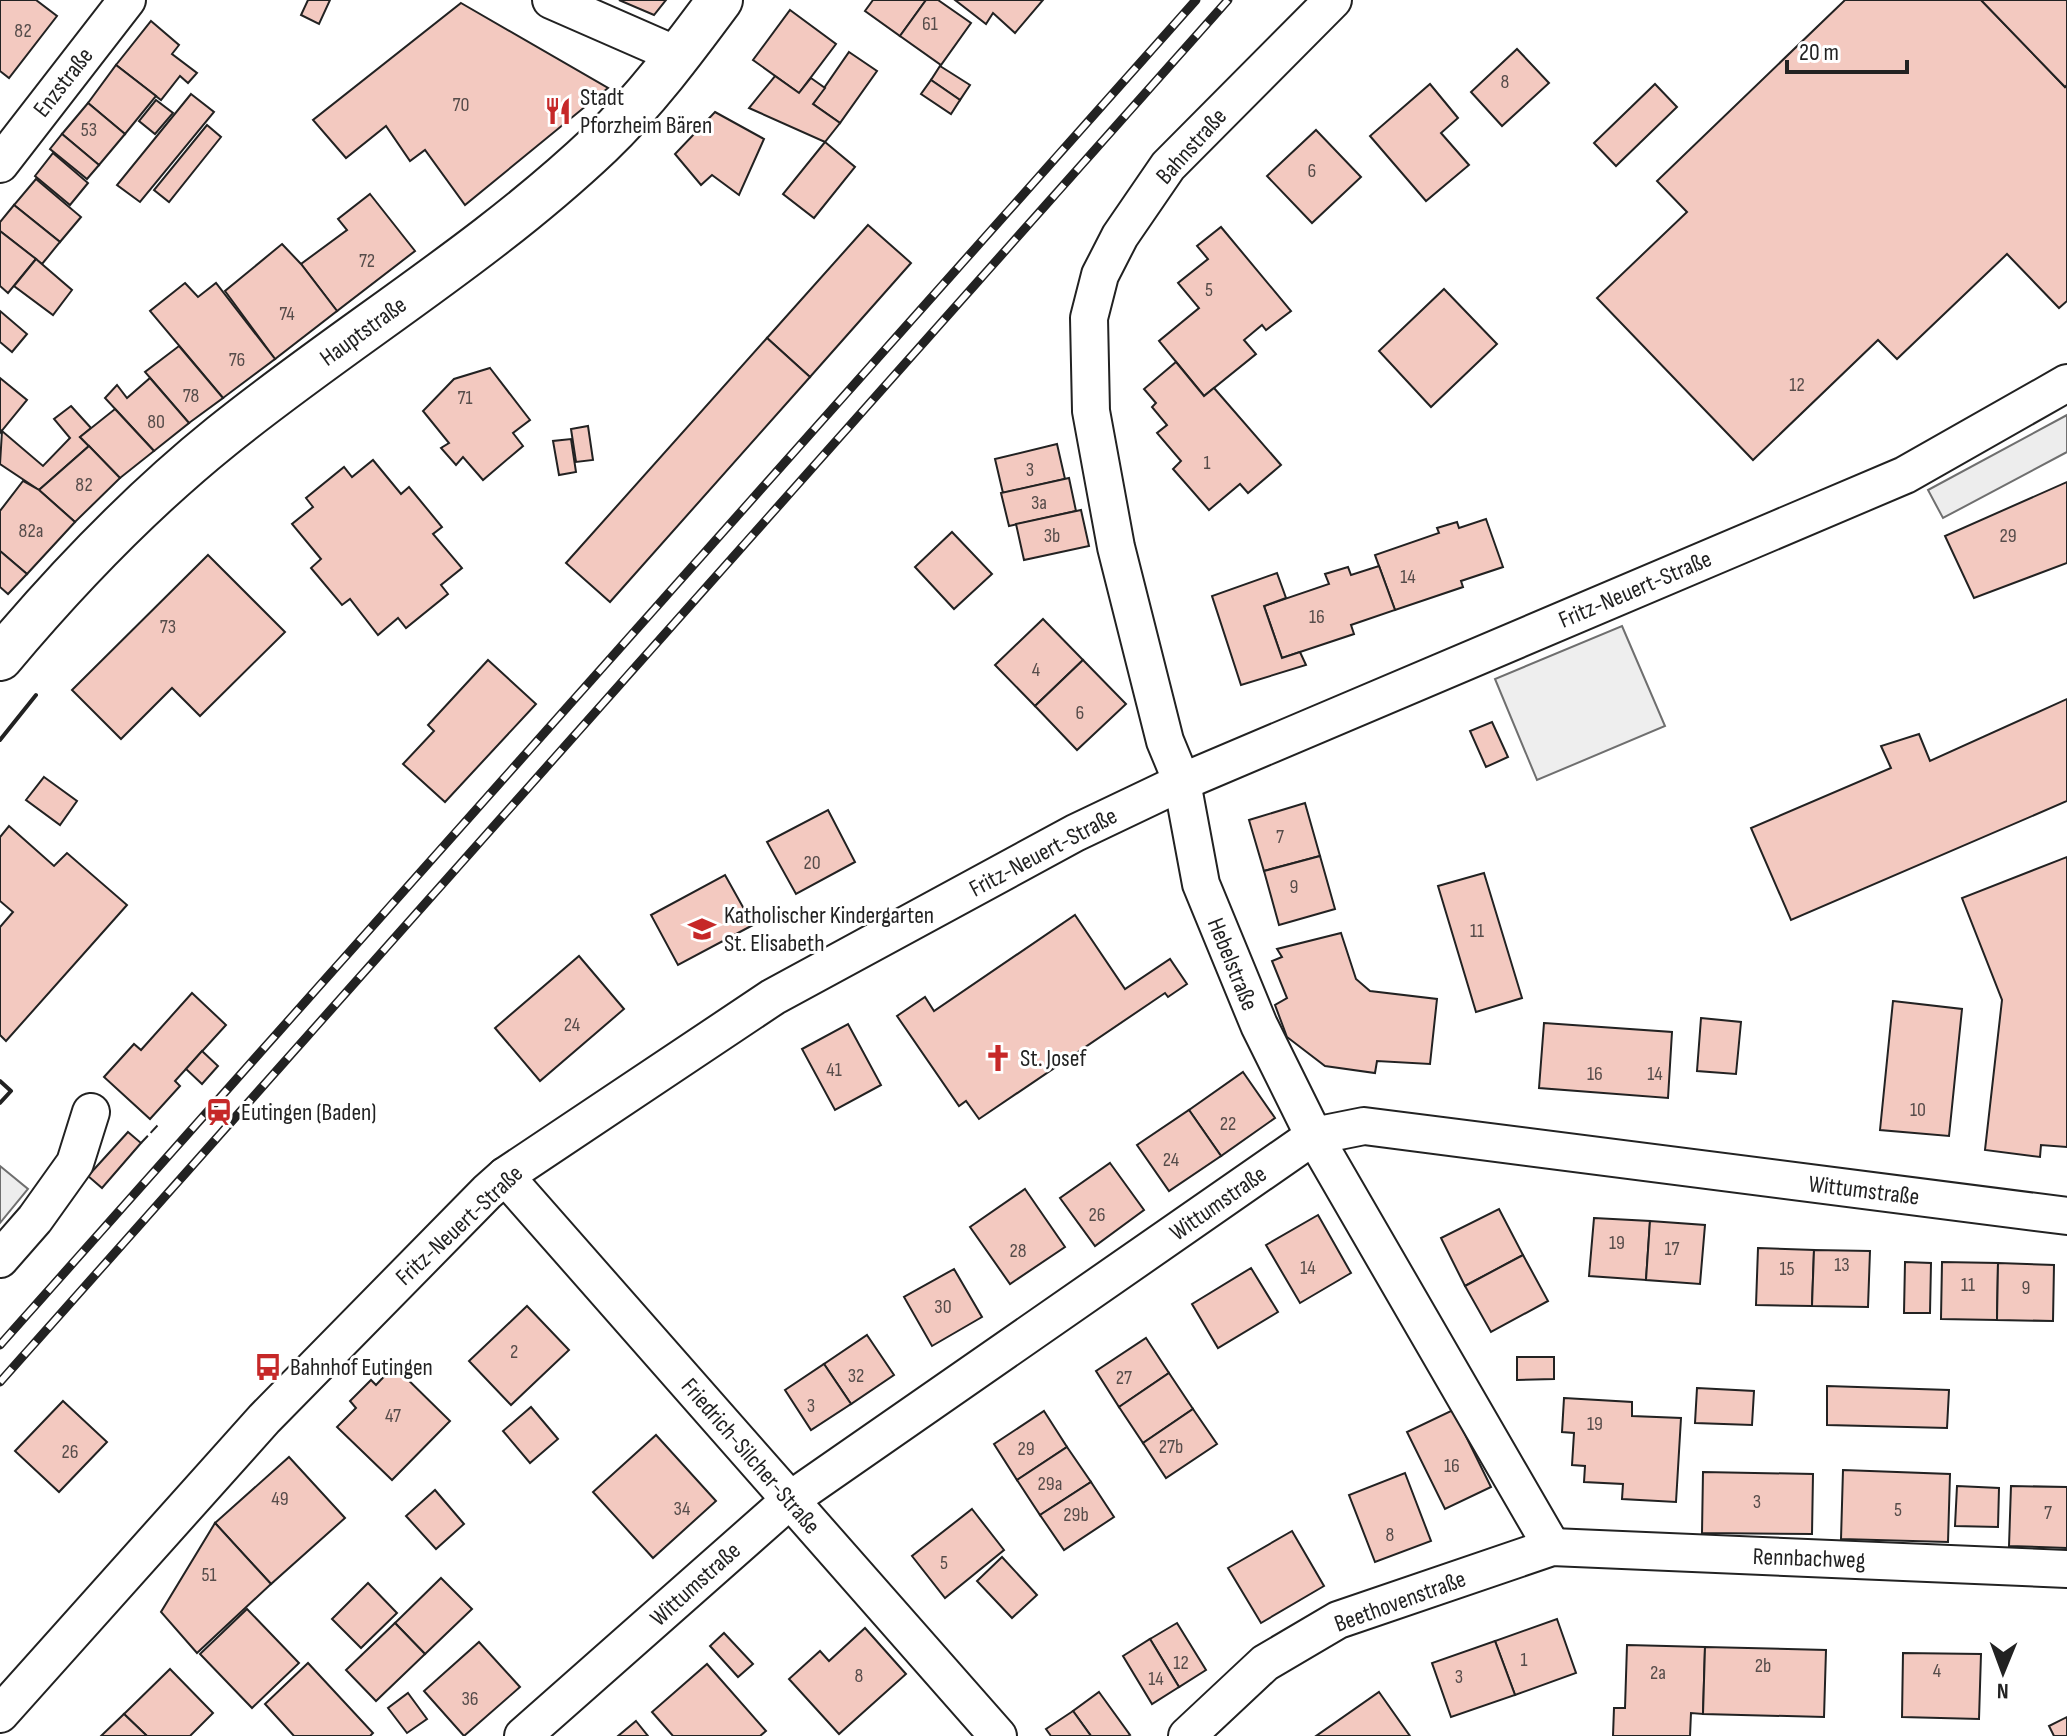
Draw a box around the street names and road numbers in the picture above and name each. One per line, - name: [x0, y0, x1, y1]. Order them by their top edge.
- street label: Enzstraße: [27, 42, 100, 123]
- street label: Bahnstraße: [1150, 102, 1233, 190]
- street label: Hauptstraße: [314, 290, 412, 373]
- street label: Fritz-Neuert-Straße: [1554, 544, 1716, 635]
- street label: Fritz-Neuert-Straße: [964, 801, 1122, 904]
- street label: Hebelstraße: [1201, 914, 1264, 1015]
- street label: Fritz-Neuert-Straße: [390, 1159, 529, 1292]
- street label: Wittumstraße: [1164, 1160, 1272, 1247]
- street label: Wittumstraße: [1807, 1169, 1921, 1212]
- street label: Friedrich-Silcher-Straße: [675, 1372, 826, 1540]
- street label: Wittumstraße: [644, 1536, 746, 1632]
- street label: Rennbachweg: [1752, 1542, 1866, 1575]
- street label: Beethovenstraße: [1331, 1564, 1470, 1639]

